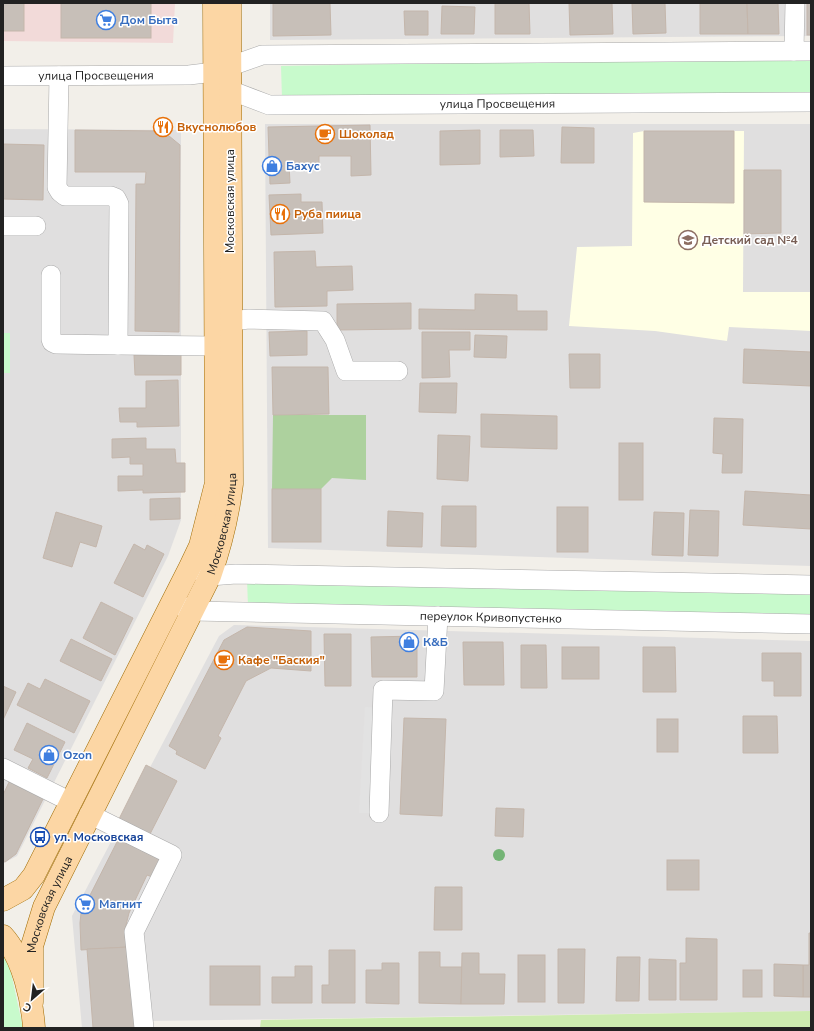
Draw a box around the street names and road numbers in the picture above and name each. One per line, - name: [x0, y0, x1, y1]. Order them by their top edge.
- street label: улица Просвещения: [38, 67, 154, 84]
- street label: улица Просвещения: [440, 95, 555, 112]
- street label: Московская улица: [222, 149, 238, 253]
- street label: Московская улица: [203, 473, 240, 577]
- street label: переулок Кривопустенко: [420, 608, 562, 627]
- street label: Московская улица: [24, 853, 76, 953]

